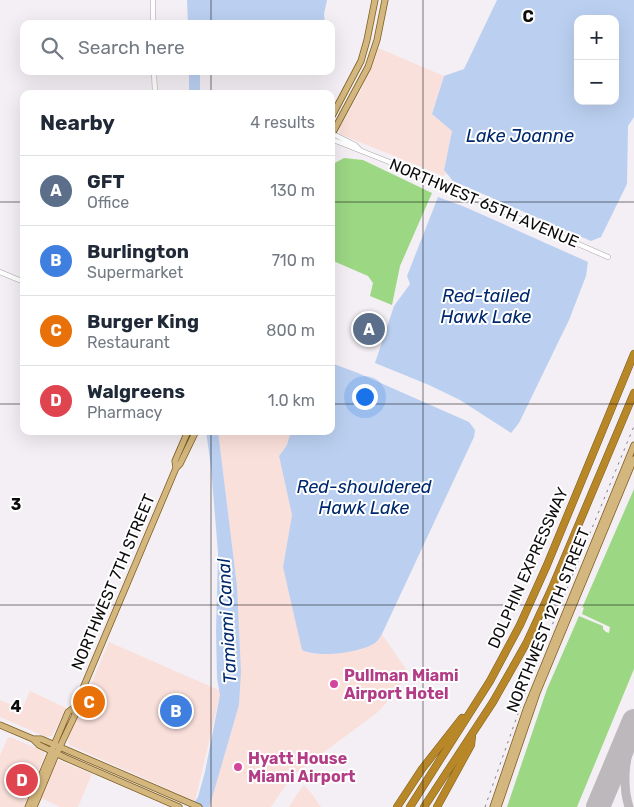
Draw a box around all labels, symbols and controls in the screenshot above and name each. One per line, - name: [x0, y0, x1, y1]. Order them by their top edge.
- text: C: [522, 7, 534, 26]
- map controls: [574, 15, 619, 105]
- button: +: [574, 15, 619, 60]
- search box: [20, 20, 335, 75]
- icon: search: [38, 34, 66, 62]
- text: Search here: [78, 36, 185, 59]
- button: −: [574, 60, 619, 105]
- text: Nearby: [40, 110, 115, 135]
- text: 4 results: [250, 113, 315, 132]
- water label: Lake Joanne: [466, 125, 574, 147]
- street label: NORTHWEST 65TH AVENUE: [387, 154, 581, 252]
- text: GFT: [87, 170, 124, 193]
- text: A: [50, 181, 62, 200]
- text: 130 m: [270, 181, 315, 200]
- text: Office: [87, 193, 129, 212]
- text: Burlington: [87, 240, 189, 263]
- text: B: [50, 251, 62, 270]
- text: 710 m: [272, 251, 315, 270]
- text: Supermarket: [87, 263, 183, 282]
- water label: Red-tailed Hawk Lake: [441, 285, 531, 328]
- text: Burger King: [87, 310, 199, 333]
- pin: A: [353, 310, 385, 348]
- text: C: [50, 321, 62, 340]
- text: 800 m: [266, 321, 315, 340]
- text: Restaurant: [87, 333, 170, 352]
- text: Walgreens: [87, 380, 185, 403]
- your location: [352, 384, 378, 410]
- text: D: [50, 391, 62, 410]
- text: 1.0 km: [268, 391, 315, 410]
- text: Pharmacy: [87, 403, 162, 422]
- water label: Red-shouldered Hawk Lake: [297, 476, 432, 519]
- street label: DOLPHIN EXPRESSWAY: [484, 485, 572, 651]
- street label: NORTHWEST 7TH STREET: [67, 491, 159, 673]
- text: 3: [11, 495, 21, 514]
- street label: NORTHWEST 12TH STREET: [502, 525, 594, 715]
- water label: Tamiami Canal: [213, 557, 241, 684]
- place label: Pullman Miami Airport Hotel: [344, 666, 459, 703]
- marker: Pullman Miami Airport Hotel: [328, 678, 340, 690]
- pin: C: [73, 683, 105, 721]
- pin: B: [160, 692, 192, 730]
- text: 4: [11, 697, 22, 716]
- place label: Hyatt House Miami Airport: [248, 749, 356, 786]
- pin: D: [6, 761, 38, 799]
- marker: Hyatt House Miami Airport: [232, 761, 244, 773]

